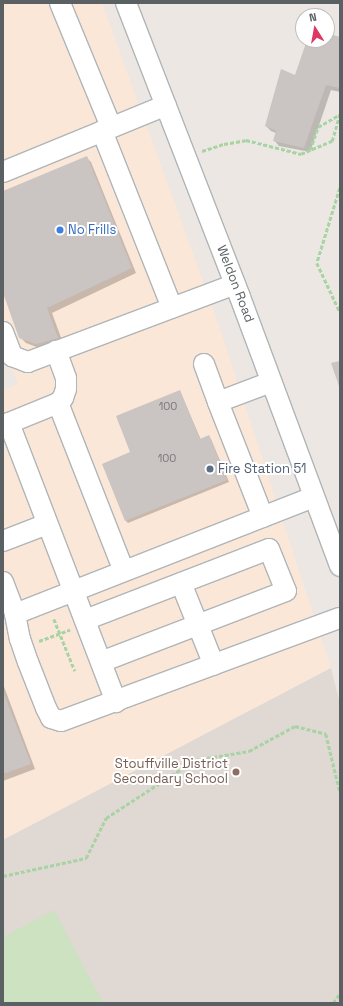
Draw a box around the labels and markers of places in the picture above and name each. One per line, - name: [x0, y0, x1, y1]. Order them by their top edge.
- place label: No Frills: [68, 222, 116, 238]
- marker: No Frills: [55, 225, 65, 235]
- place label: Fire Station 51: [218, 461, 306, 477]
- marker: Fire Station 51: [205, 464, 215, 474]
- place label: Stouffville District Secondary School: [114, 757, 228, 788]
- marker: Stouffville District Secondary School: [231, 767, 241, 777]

